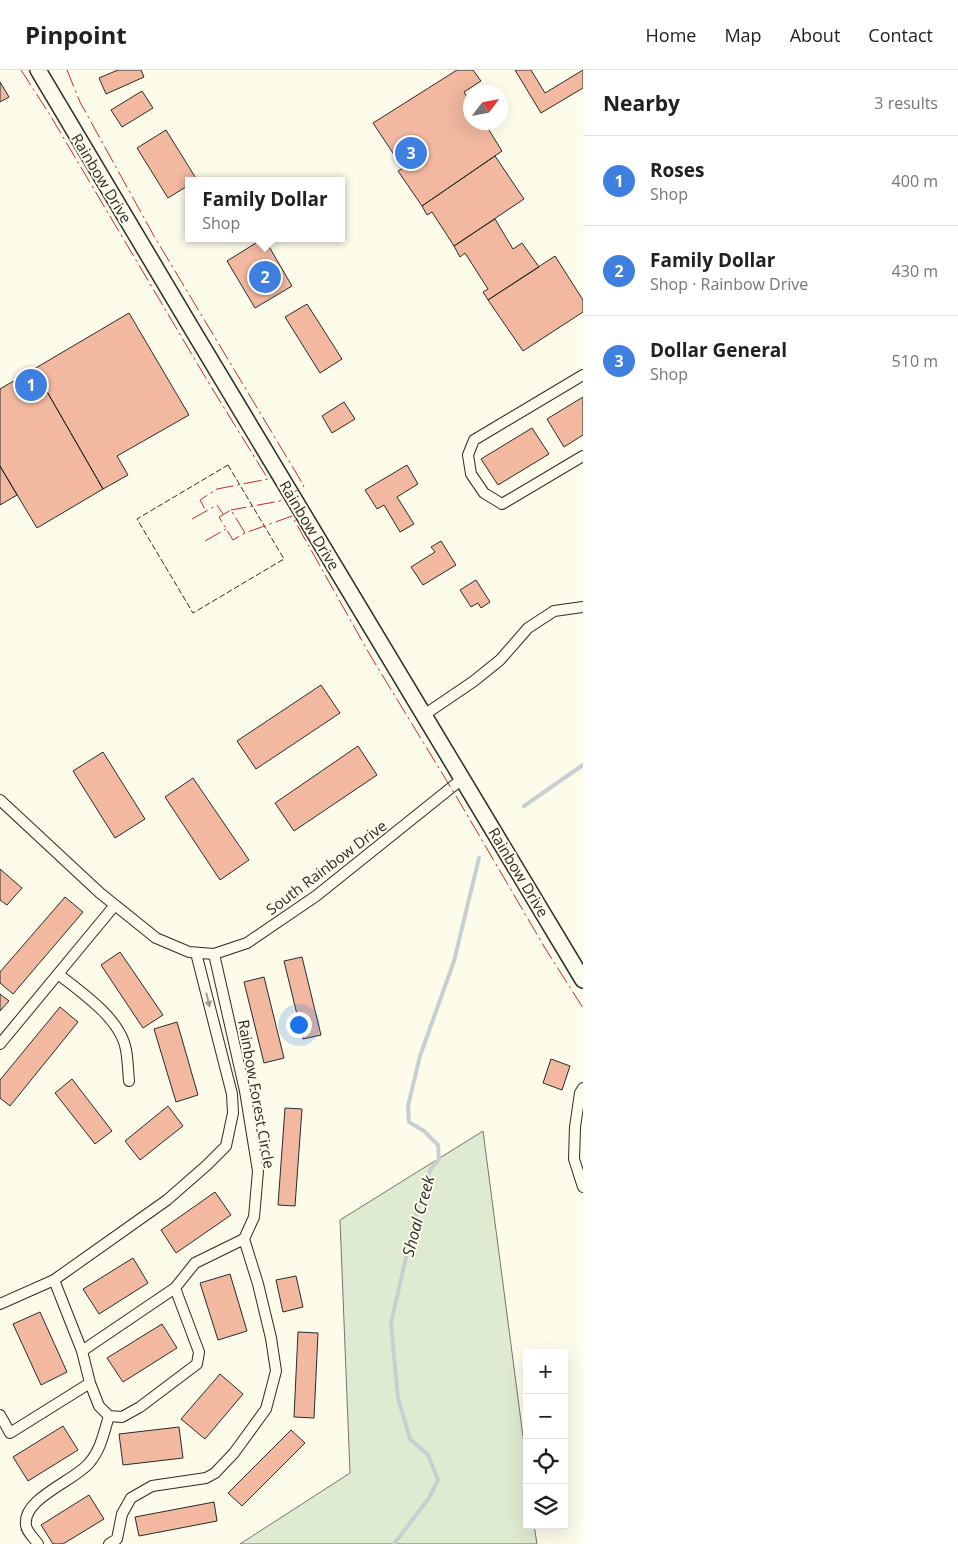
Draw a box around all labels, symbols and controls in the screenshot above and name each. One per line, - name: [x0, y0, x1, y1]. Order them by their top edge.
- text: Pinpoint: [25, 18, 127, 51]
- text: Home: [646, 23, 696, 47]
- text: Map: [724, 23, 762, 47]
- text: About: [790, 23, 840, 47]
- text: Contact: [868, 23, 933, 47]
- north arrow: [463, 85, 508, 130]
- text: Nearby: [603, 89, 680, 117]
- text: 3 results: [874, 92, 938, 114]
- street label: Rainbow Drive: [67, 130, 137, 226]
- pin: 3: [395, 134, 427, 172]
- text: Roses: [650, 157, 704, 183]
- text: 1: [614, 170, 624, 192]
- text: 400 m: [892, 170, 938, 192]
- popup: [185, 177, 345, 242]
- text: Shop: [650, 183, 688, 205]
- text: Family Dollar: [202, 186, 328, 212]
- text: Shop: [202, 212, 240, 234]
- text: Family Dollar: [650, 247, 775, 273]
- pin: 2: [249, 258, 281, 296]
- text: 2: [614, 260, 624, 282]
- text: 430 m: [892, 260, 938, 282]
- text: Shop · Rainbow Drive: [650, 273, 808, 295]
- text: Dollar General: [650, 337, 787, 363]
- text: 3: [614, 350, 624, 372]
- text: 510 m: [892, 350, 938, 372]
- text: Shop: [650, 363, 688, 385]
- pin: 1: [15, 366, 47, 404]
- street label: Rainbow Drive: [275, 477, 345, 573]
- street label: South Rainbow Drive: [262, 815, 390, 919]
- street label: Rainbow Drive: [484, 824, 554, 920]
- one-way arrow: [204, 993, 212, 1008]
- your location: [286, 1012, 312, 1038]
- street label: Rainbow Forest Circle: [234, 1018, 280, 1170]
- water label: Shoal Creek: [397, 1172, 440, 1259]
- map controls: [523, 1349, 568, 1529]
- button: +: [523, 1349, 568, 1394]
- button: −: [523, 1394, 568, 1439]
- button: locate: [523, 1439, 568, 1484]
- button: layers: [523, 1484, 568, 1529]

